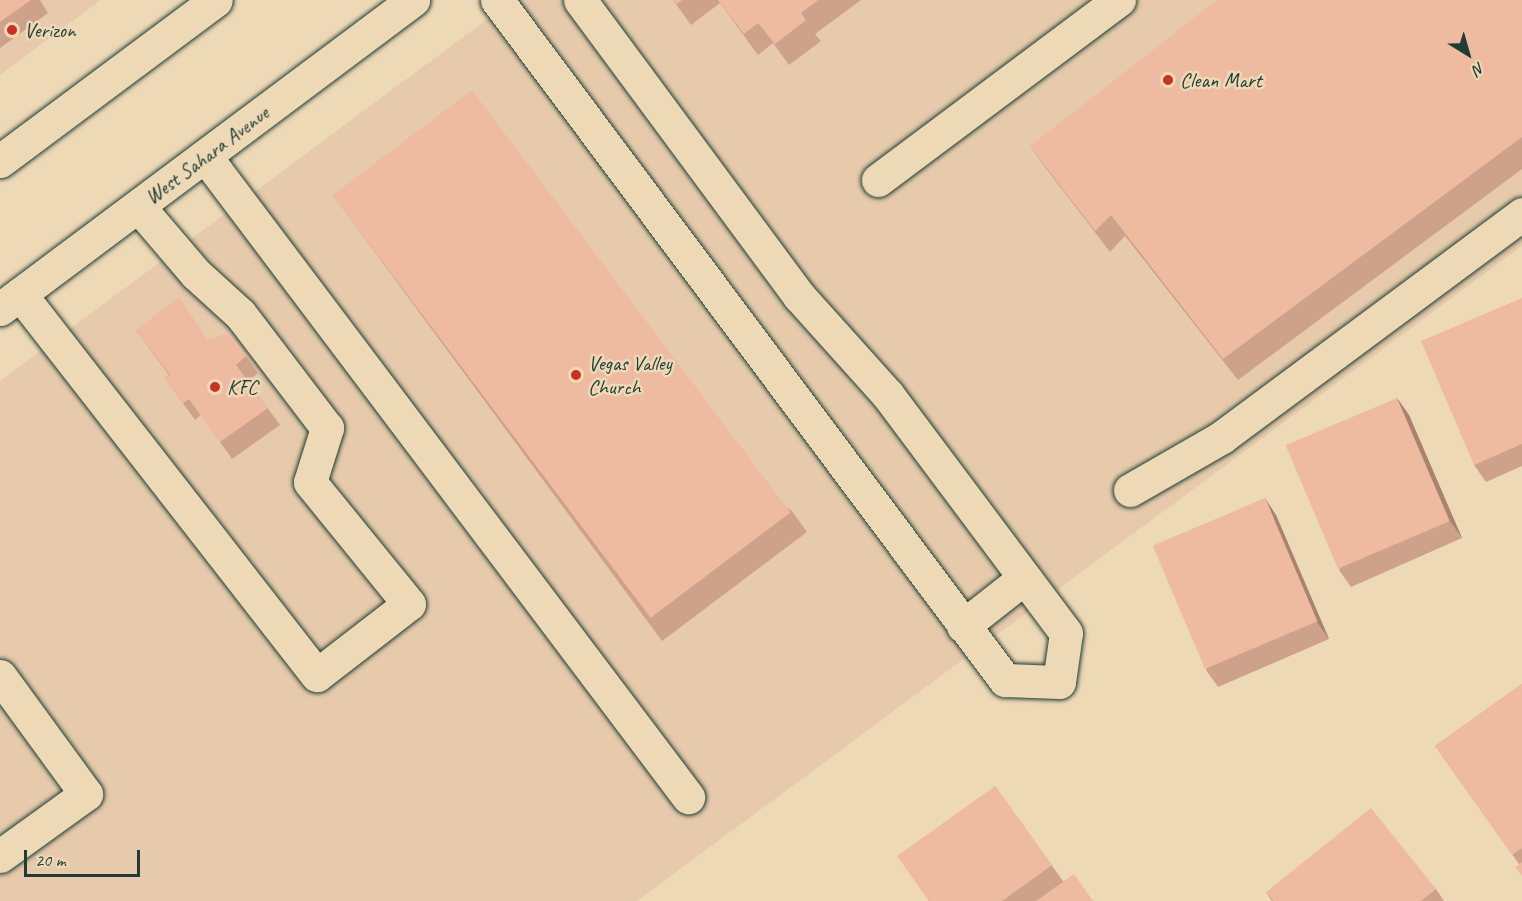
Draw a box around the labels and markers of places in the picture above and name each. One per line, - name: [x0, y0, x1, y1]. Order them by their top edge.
- place label: Verizon: [24, 17, 75, 43]
- marker: Verizon: [5, 23, 19, 37]
- place label: Clean Mart: [1180, 67, 1262, 93]
- marker: Clean Mart: [1161, 73, 1175, 87]
- place label: Vegas Valley Church: [588, 350, 672, 400]
- marker: Vegas Valley Church: [569, 368, 583, 382]
- place label: KFC: [227, 374, 258, 400]
- marker: KFC: [208, 380, 222, 394]

